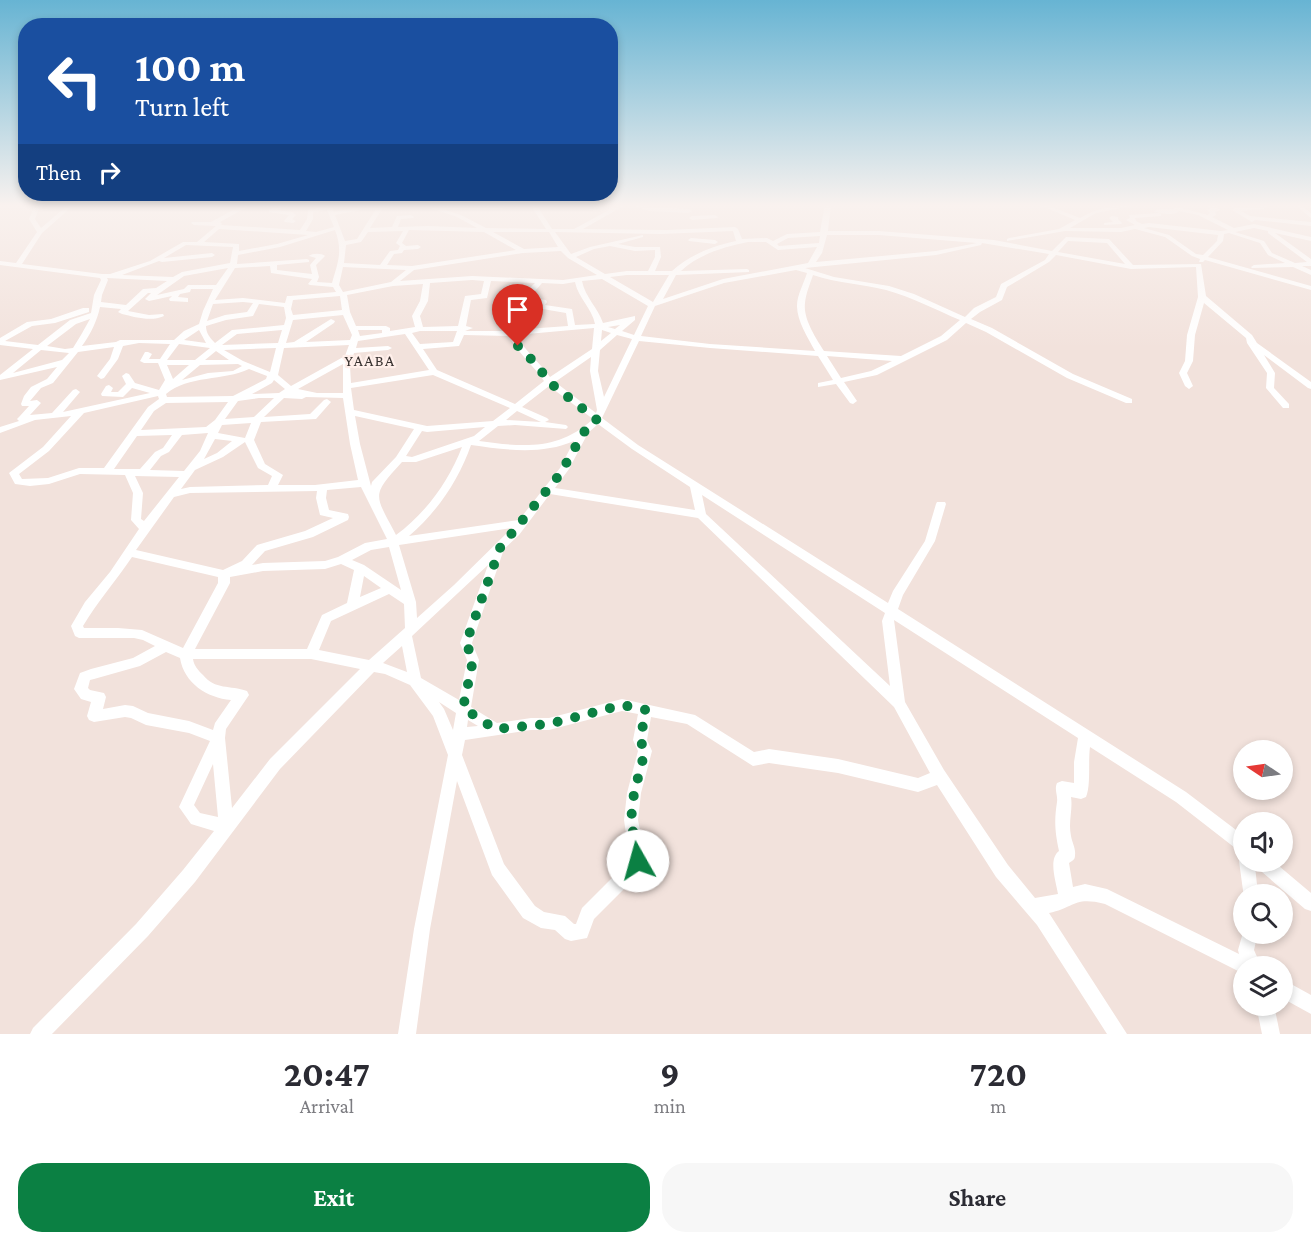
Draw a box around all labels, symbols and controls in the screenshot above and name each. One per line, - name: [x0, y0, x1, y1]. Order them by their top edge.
- icon: left: [36, 42, 114, 120]
- text: 100 m: [135, 43, 245, 90]
- text: Turn left: [135, 92, 229, 122]
- icon: right: [93, 156, 126, 189]
- text: Then: [36, 160, 81, 185]
- pin: [492, 284, 543, 346]
- icon: arrive: [501, 293, 534, 326]
- district label: YAABA: [344, 352, 396, 369]
- north arrow: [1233, 740, 1293, 800]
- map controls: [1233, 740, 1293, 1016]
- button: sound: [1233, 812, 1293, 872]
- position arrow: [606, 829, 670, 893]
- button: search: [1233, 884, 1293, 944]
- button: layers: [1233, 956, 1293, 1016]
- text: 20:47: [284, 1054, 370, 1094]
- text: 9: [660, 1054, 680, 1094]
- text: 720: [970, 1054, 1027, 1094]
- text: Arrival: [300, 1095, 354, 1117]
- text: min: [654, 1095, 686, 1117]
- text: m: [990, 1095, 1006, 1117]
- button: Exit: [18, 1163, 650, 1232]
- button: Share: [662, 1163, 1293, 1232]

